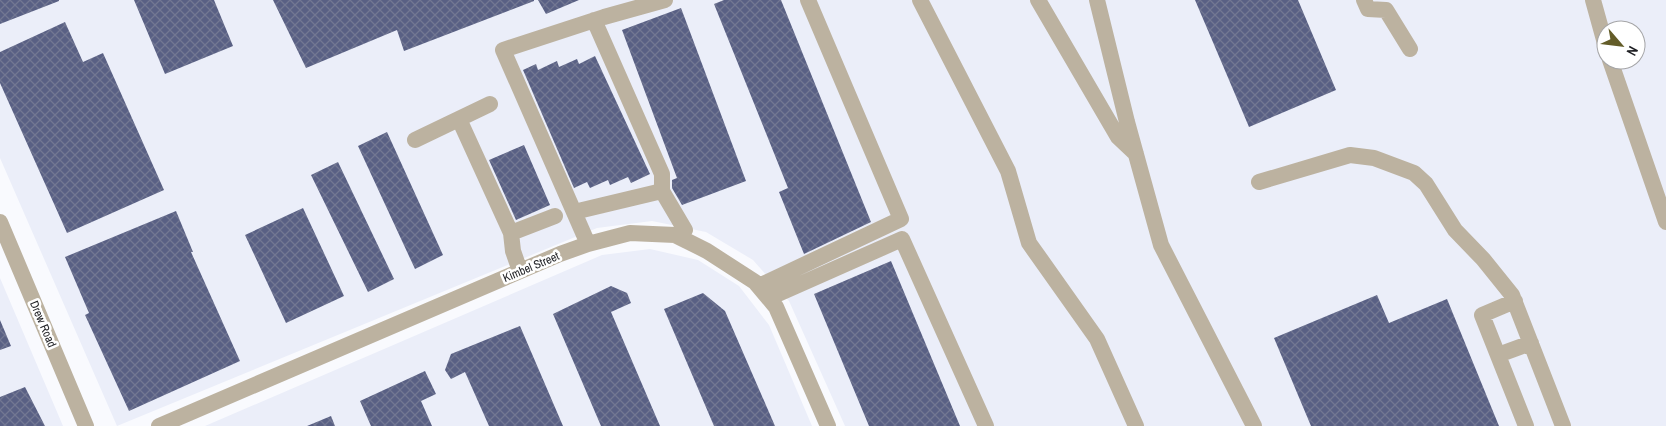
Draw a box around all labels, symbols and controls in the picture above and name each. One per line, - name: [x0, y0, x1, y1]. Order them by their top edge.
- north arrow: [1596, 20, 1646, 70]
- text: N: [1623, 43, 1642, 59]
- street label: Kimbel Street: [500, 248, 562, 286]
- street label: Drew Road: [26, 298, 60, 350]

